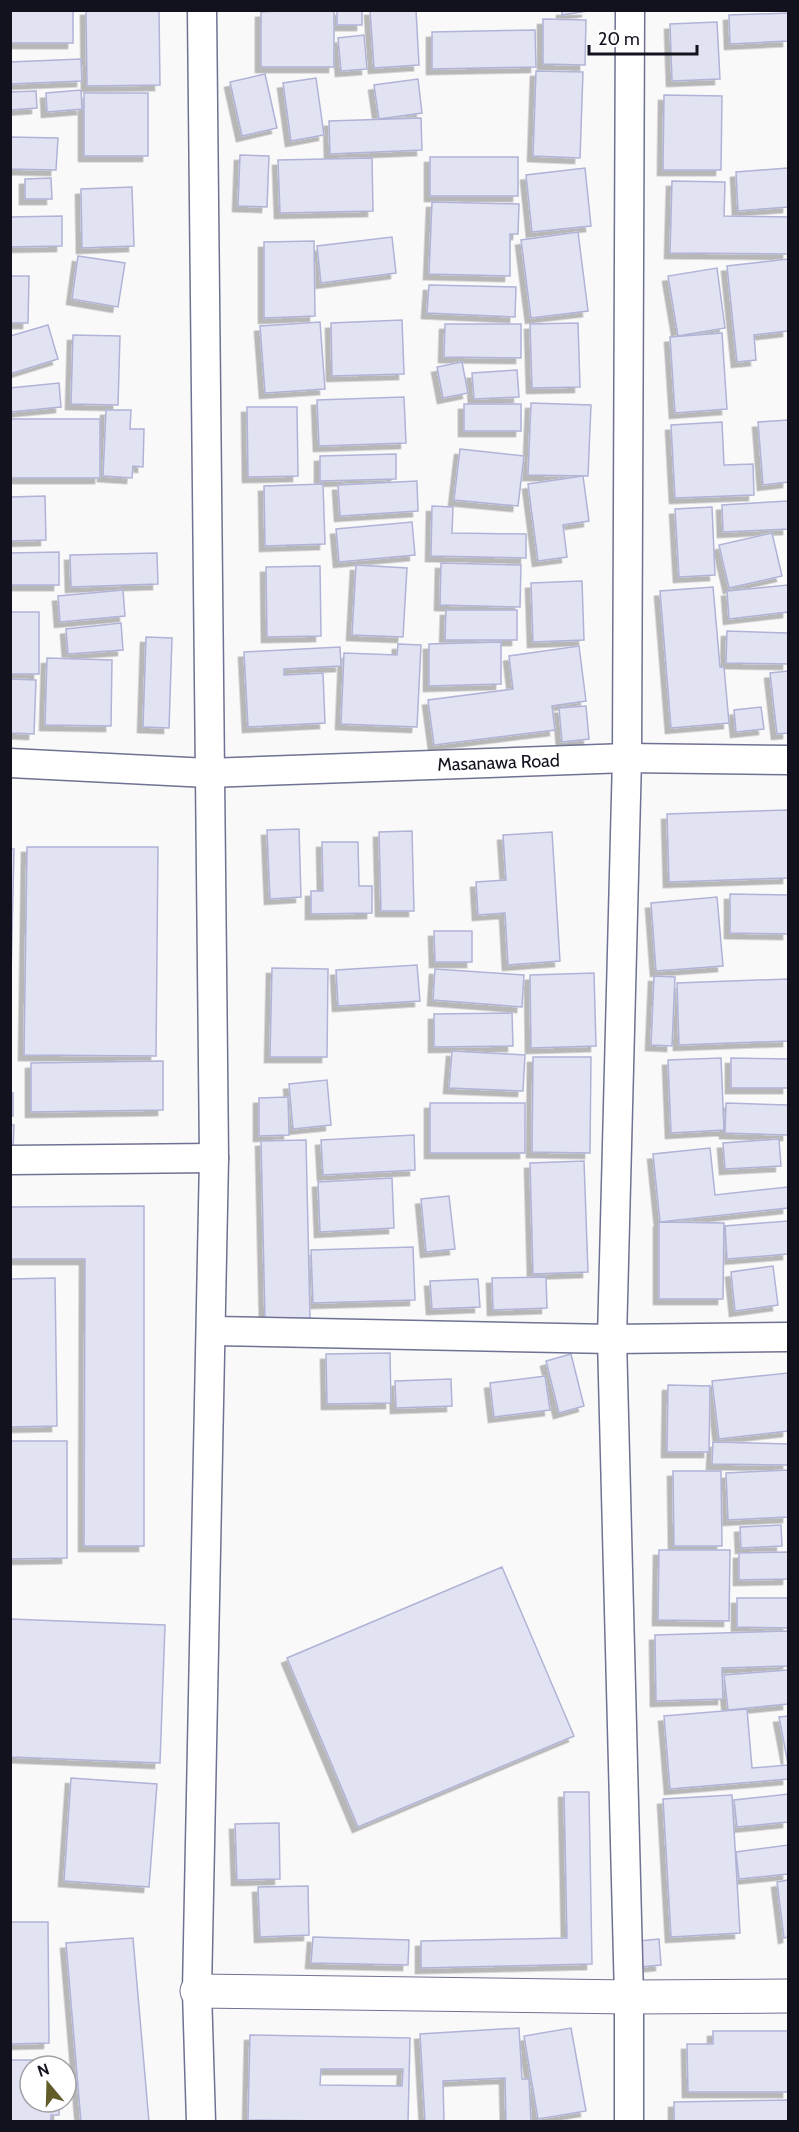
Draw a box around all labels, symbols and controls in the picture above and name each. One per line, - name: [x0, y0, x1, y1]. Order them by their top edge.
- scale bar: [589, 18, 697, 56]
- text: 20 m: [598, 28, 640, 50]
- street label: Masanawa Road: [437, 749, 560, 776]
- north arrow: [18, 2054, 78, 2114]
- text: N: [35, 2059, 52, 2081]

